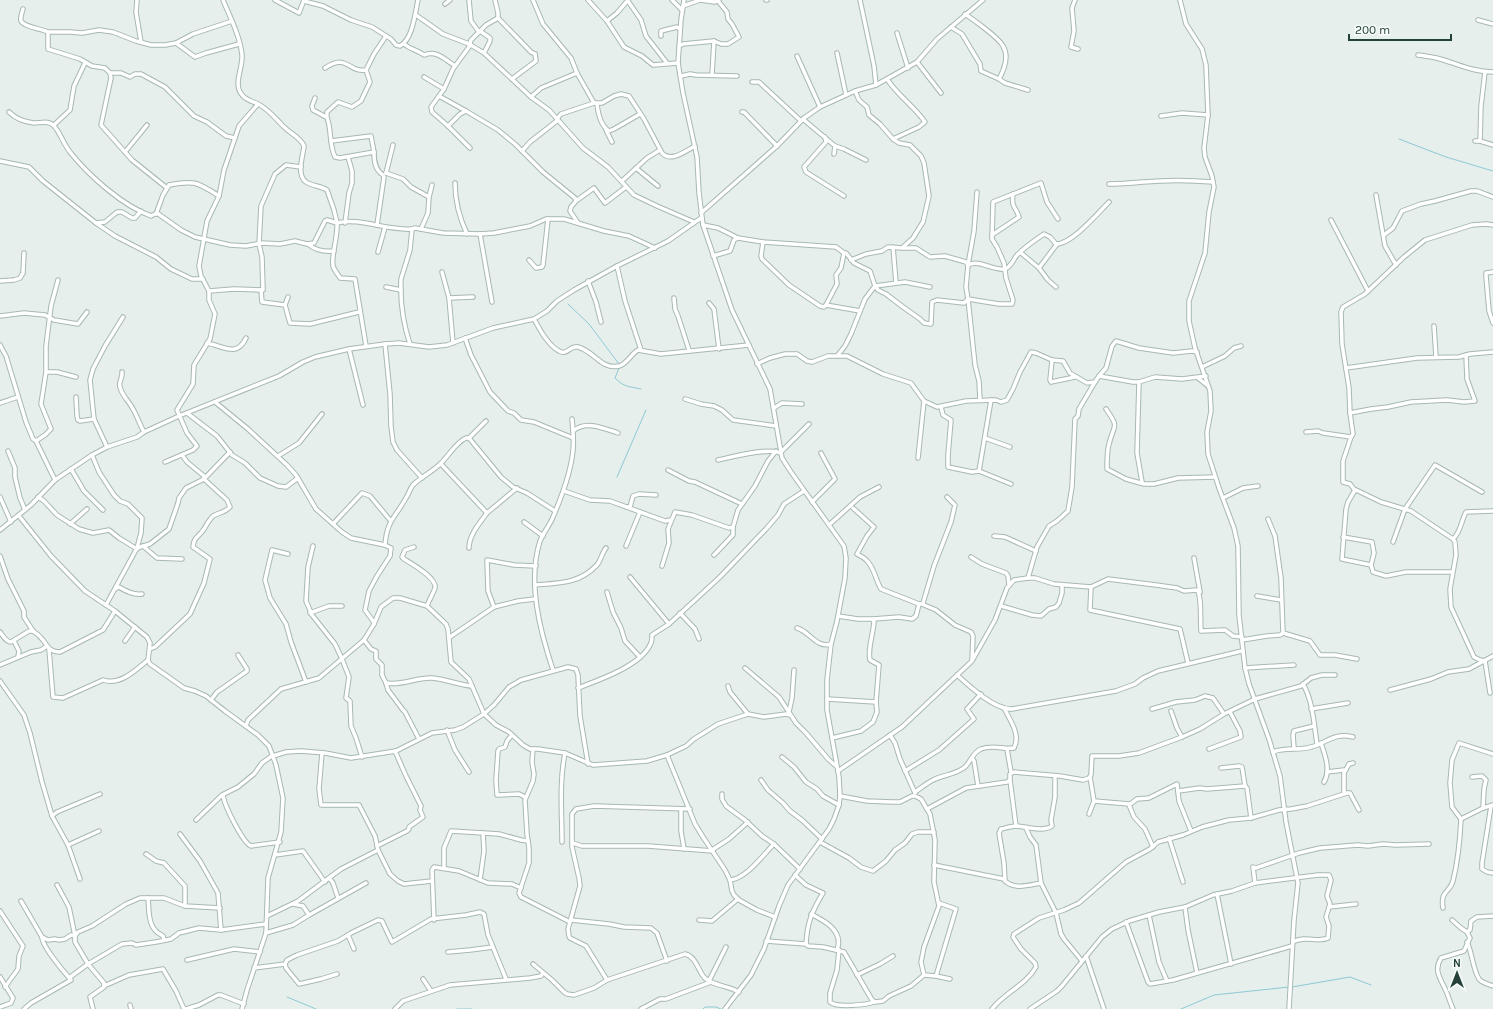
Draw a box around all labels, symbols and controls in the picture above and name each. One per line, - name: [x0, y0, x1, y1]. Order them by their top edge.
- scale bar: [1349, 16, 1451, 42]
- text: 200 m: [1355, 23, 1390, 37]
- north arrow: [1437, 953, 1477, 993]
- text: N: [1453, 957, 1461, 970]

